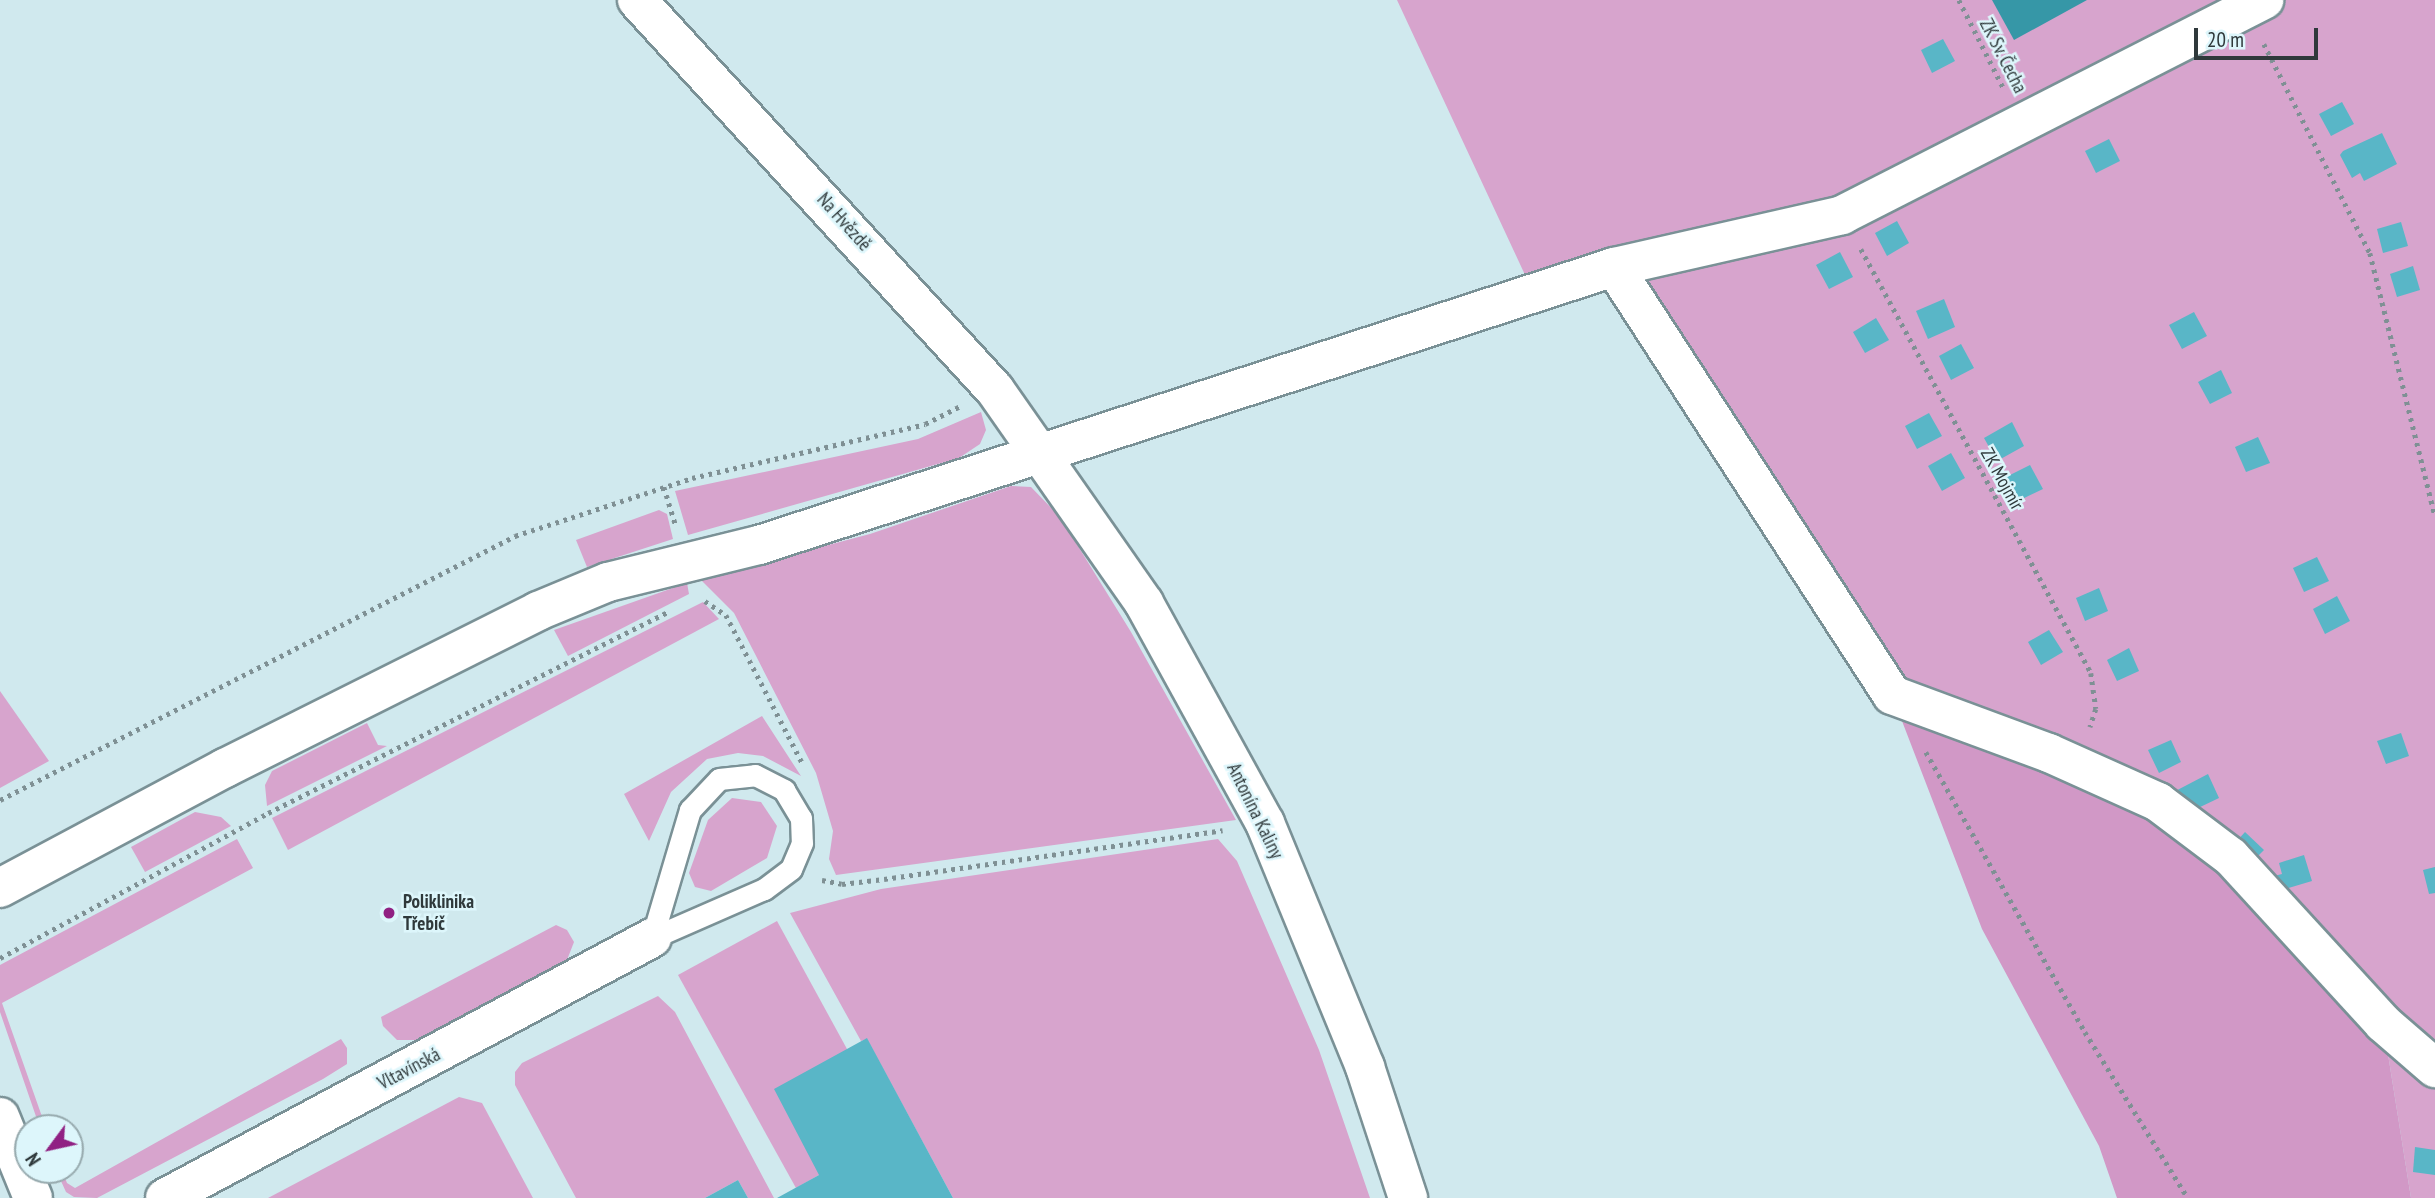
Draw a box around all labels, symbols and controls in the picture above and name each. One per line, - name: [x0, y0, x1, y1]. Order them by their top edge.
- street label: ZK Sv. Čecha: [1974, 14, 2032, 98]
- scale bar: [2197, 14, 2321, 58]
- text: 20 m: [2207, 26, 2244, 53]
- street label: Na Hvězdě: [812, 188, 876, 256]
- street label: ZK Mojmír: [1976, 444, 2028, 514]
- street label: Antonína Kaliny: [1222, 759, 1288, 863]
- place label: Poliklinika Třebíč: [403, 891, 474, 935]
- marker: Poliklinika Třebíč: [381, 905, 397, 921]
- street label: Vltavínská: [374, 1043, 444, 1095]
- north arrow: [14, 1114, 84, 1184]
- text: N: [20, 1149, 46, 1170]

